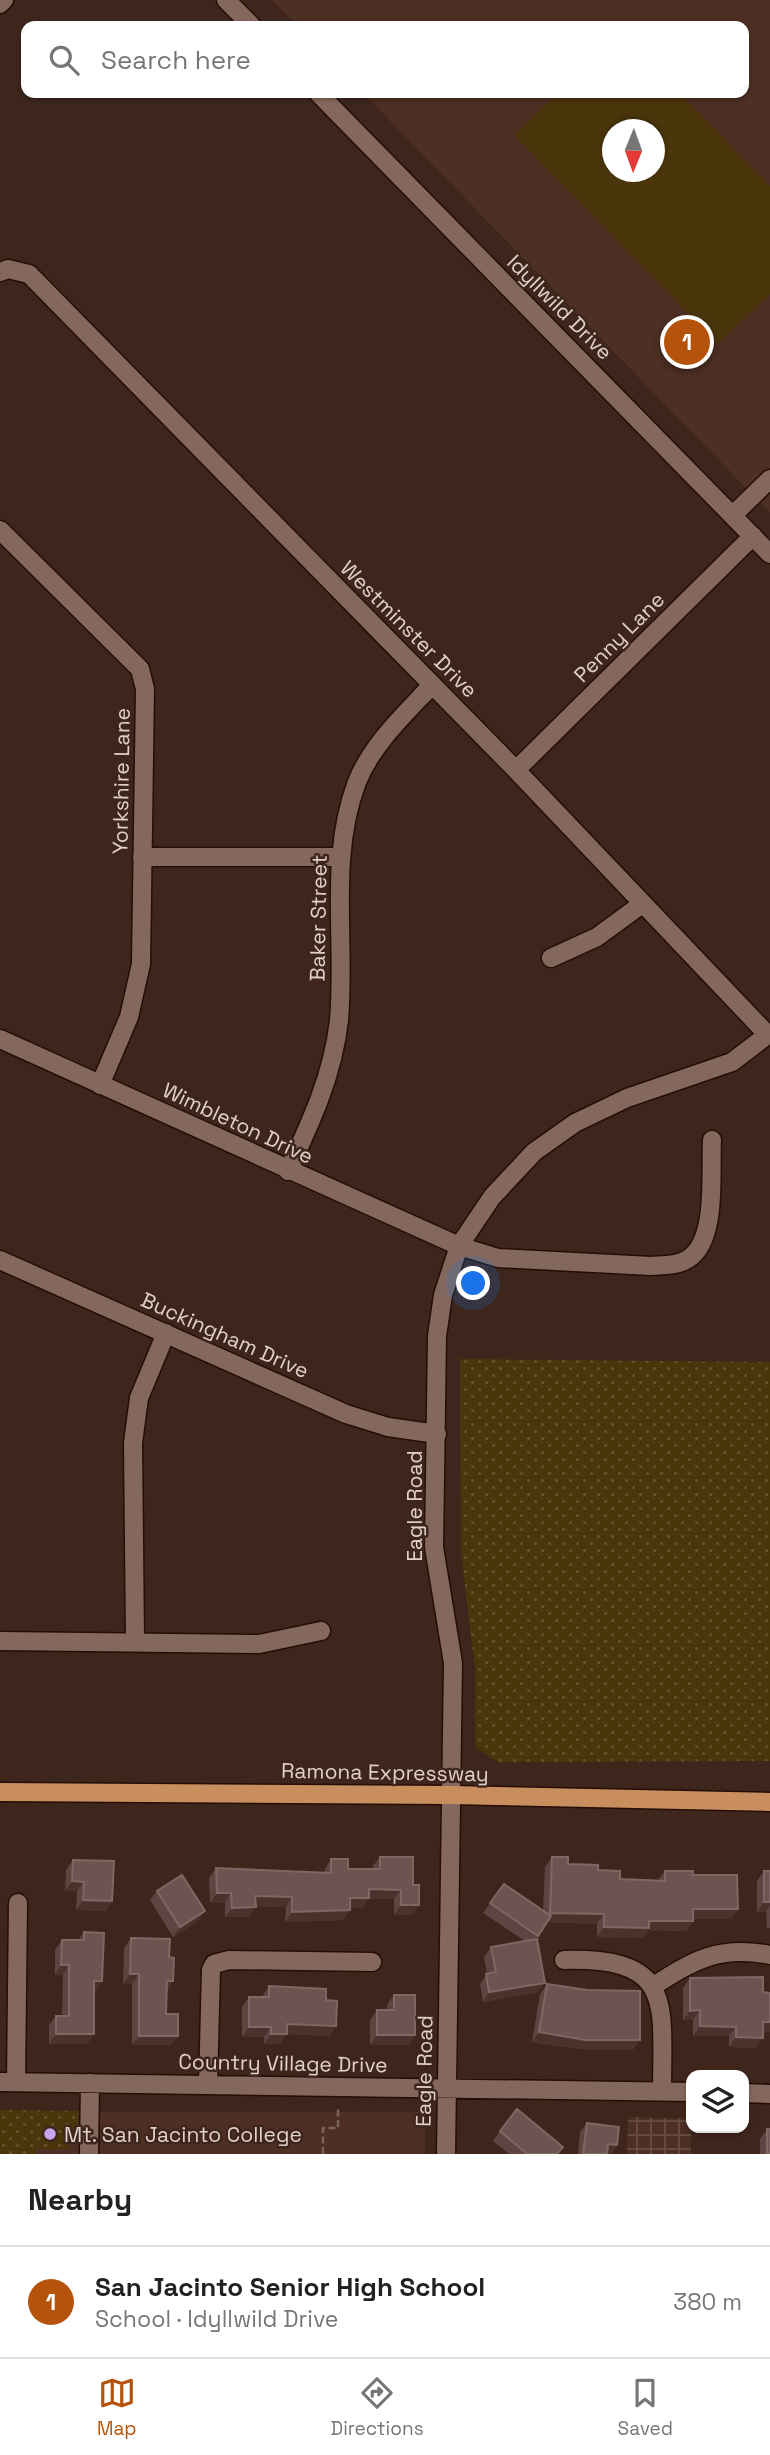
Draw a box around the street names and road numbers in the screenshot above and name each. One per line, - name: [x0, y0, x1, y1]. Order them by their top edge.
- street label: Idyllwild Drive: [502, 249, 618, 365]
- street label: Westminster Drive: [335, 555, 483, 703]
- street label: Penny Lane: [568, 586, 670, 688]
- street label: Yorkshire Lane: [106, 708, 136, 854]
- street label: Baker Street: [303, 854, 333, 982]
- street label: Wimbleton Drive: [158, 1076, 318, 1170]
- street label: Buckingham Drive: [137, 1286, 313, 1384]
- street label: Eagle Road: [401, 1450, 428, 1562]
- street label: Ramona Expressway: [281, 1757, 489, 1787]
- street label: Eagle Road: [410, 2015, 438, 2127]
- street label: Country Village Drive: [178, 2048, 388, 2078]

